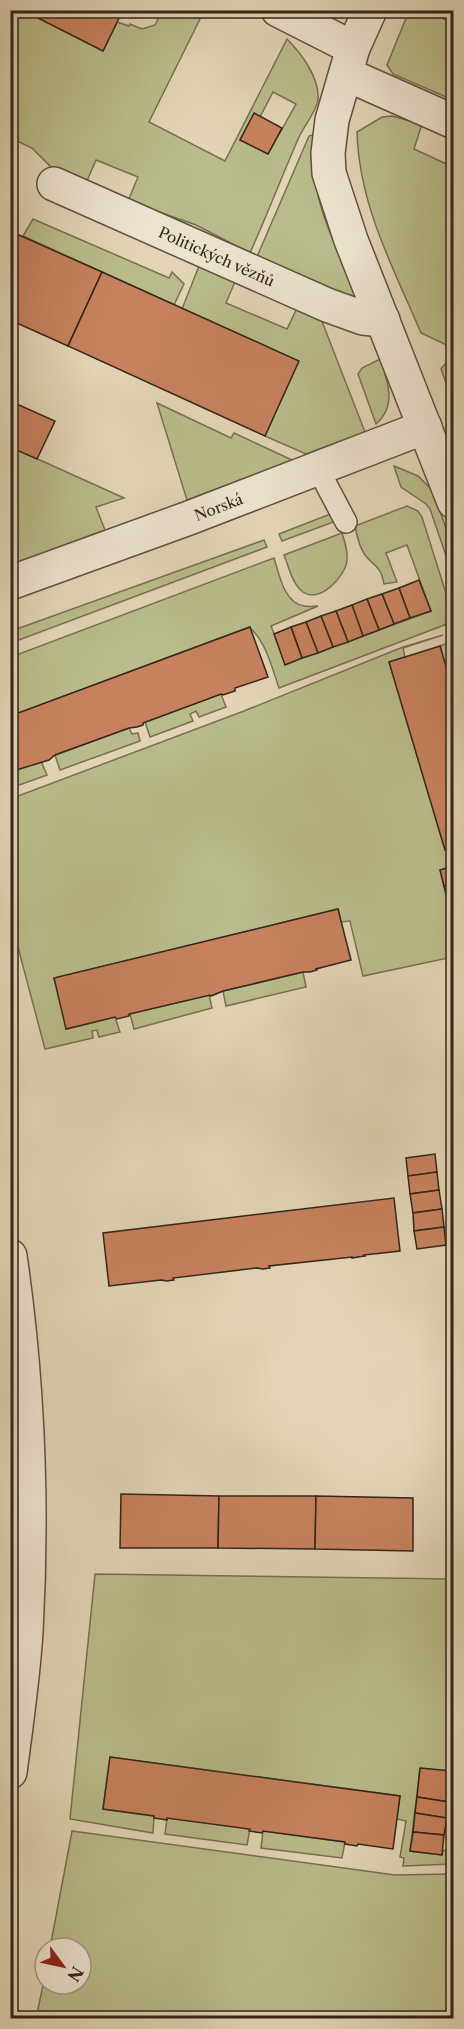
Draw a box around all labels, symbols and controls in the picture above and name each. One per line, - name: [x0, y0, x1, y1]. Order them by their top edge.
- street label: Politických vězňů: [156, 222, 278, 290]
- street label: Norská: [192, 489, 245, 525]
- north arrow: [33, 1936, 93, 1996]
- text: N: [63, 1963, 88, 1986]

